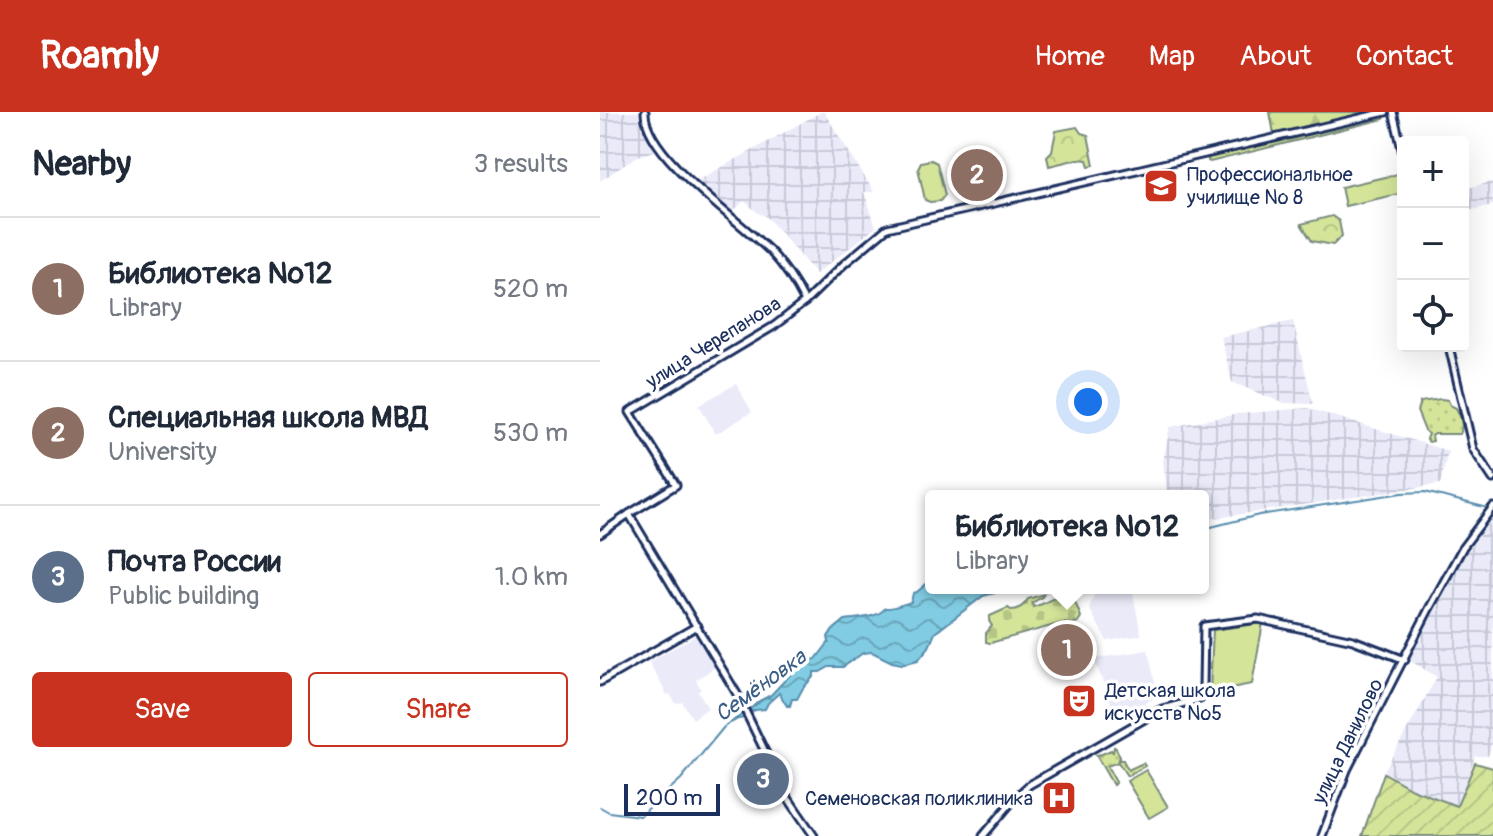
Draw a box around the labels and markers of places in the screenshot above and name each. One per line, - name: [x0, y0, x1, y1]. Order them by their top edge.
- pin: 2: [951, 145, 1003, 205]
- place label: Профессиональное училище № 8: [1186, 162, 1353, 210]
- school or university icon: Профессиональное училище № 8: [1142, 167, 1180, 205]
- pin: 1: [1041, 620, 1093, 680]
- place label: Детская школа искусств №5: [1104, 678, 1235, 726]
- theatre icon: Детская школа искусств №5: [1060, 682, 1098, 720]
- pin: 3: [737, 749, 789, 809]
- hospital icon: Семеновская поликлиника: [1040, 779, 1078, 817]
- place label: Семеновская поликлиника: [805, 786, 1033, 811]

